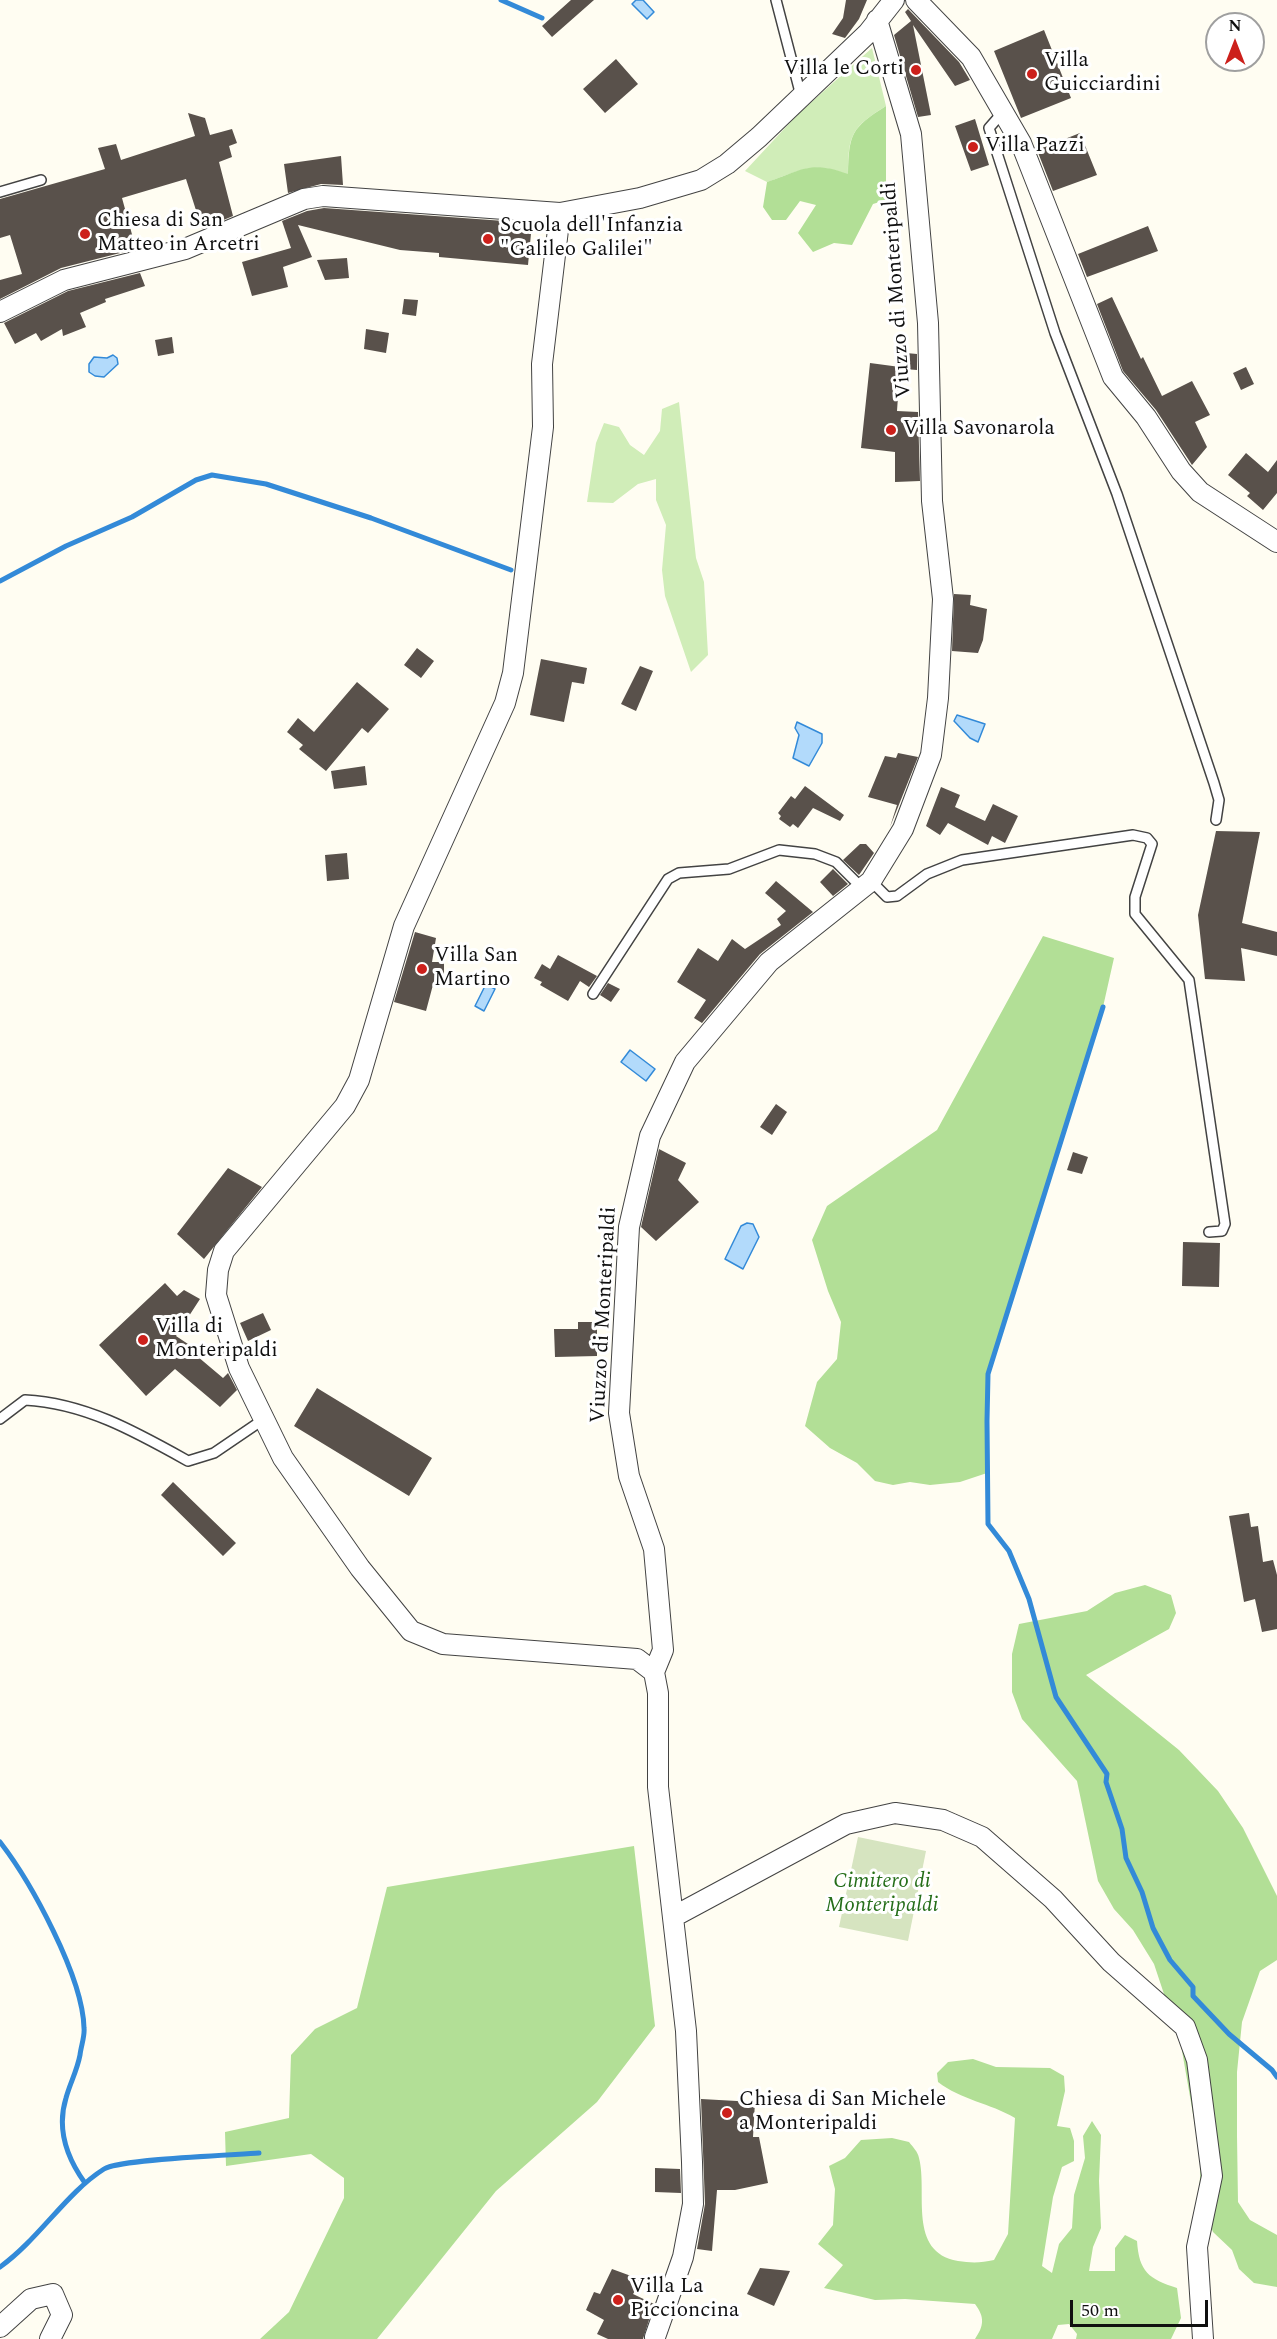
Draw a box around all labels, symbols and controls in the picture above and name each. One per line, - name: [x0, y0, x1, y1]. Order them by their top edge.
- north arrow: [1205, 12, 1265, 72]
- text: N: [1228, 14, 1242, 38]
- place label: Villa Guicciardini: [1044, 49, 1161, 99]
- place label: Villa le Corti: [784, 57, 904, 83]
- marker: Villa le Corti: [909, 63, 923, 77]
- marker: Villa Guicciardini: [1025, 67, 1039, 81]
- place label: Villa Pazzi: [985, 134, 1085, 160]
- marker: Villa Pazzi: [966, 140, 980, 154]
- street label: Viuzzo di Monteripaldi: [878, 181, 918, 399]
- place label: Chiesa di San Matteo in Arcetri: [97, 209, 260, 259]
- place label: Scuola dell'Infanzia "Galileo Galilei": [500, 214, 683, 264]
- marker: Chiesa di San Matteo in Arcetri: [78, 227, 92, 241]
- marker: Scuola dell'Infanzia "Galileo Galilei": [481, 232, 495, 246]
- place label: Villa Savonarola: [903, 417, 1055, 443]
- marker: Villa Savonarola: [884, 423, 898, 437]
- place label: Villa San Martino: [434, 944, 518, 994]
- marker: Villa San Martino: [415, 962, 429, 976]
- street label: Viuzzo di Monteripaldi: [587, 1206, 623, 1424]
- place label: Villa di Monteripaldi: [155, 1315, 278, 1365]
- marker: Villa di Monteripaldi: [136, 1333, 150, 1347]
- park label: Cimitero di Monteripaldi: [825, 1870, 939, 1920]
- place label: Chiesa di San Michele a Monteripaldi: [739, 2088, 946, 2138]
- marker: Chiesa di San Michele a Monteripaldi: [720, 2106, 734, 2120]
- place label: Villa La Piccioncina: [630, 2275, 739, 2325]
- scale bar: [1073, 2288, 1211, 2326]
- marker: Villa La Piccioncina: [611, 2293, 625, 2307]
- text: 50 m: [1081, 2297, 1119, 2324]

